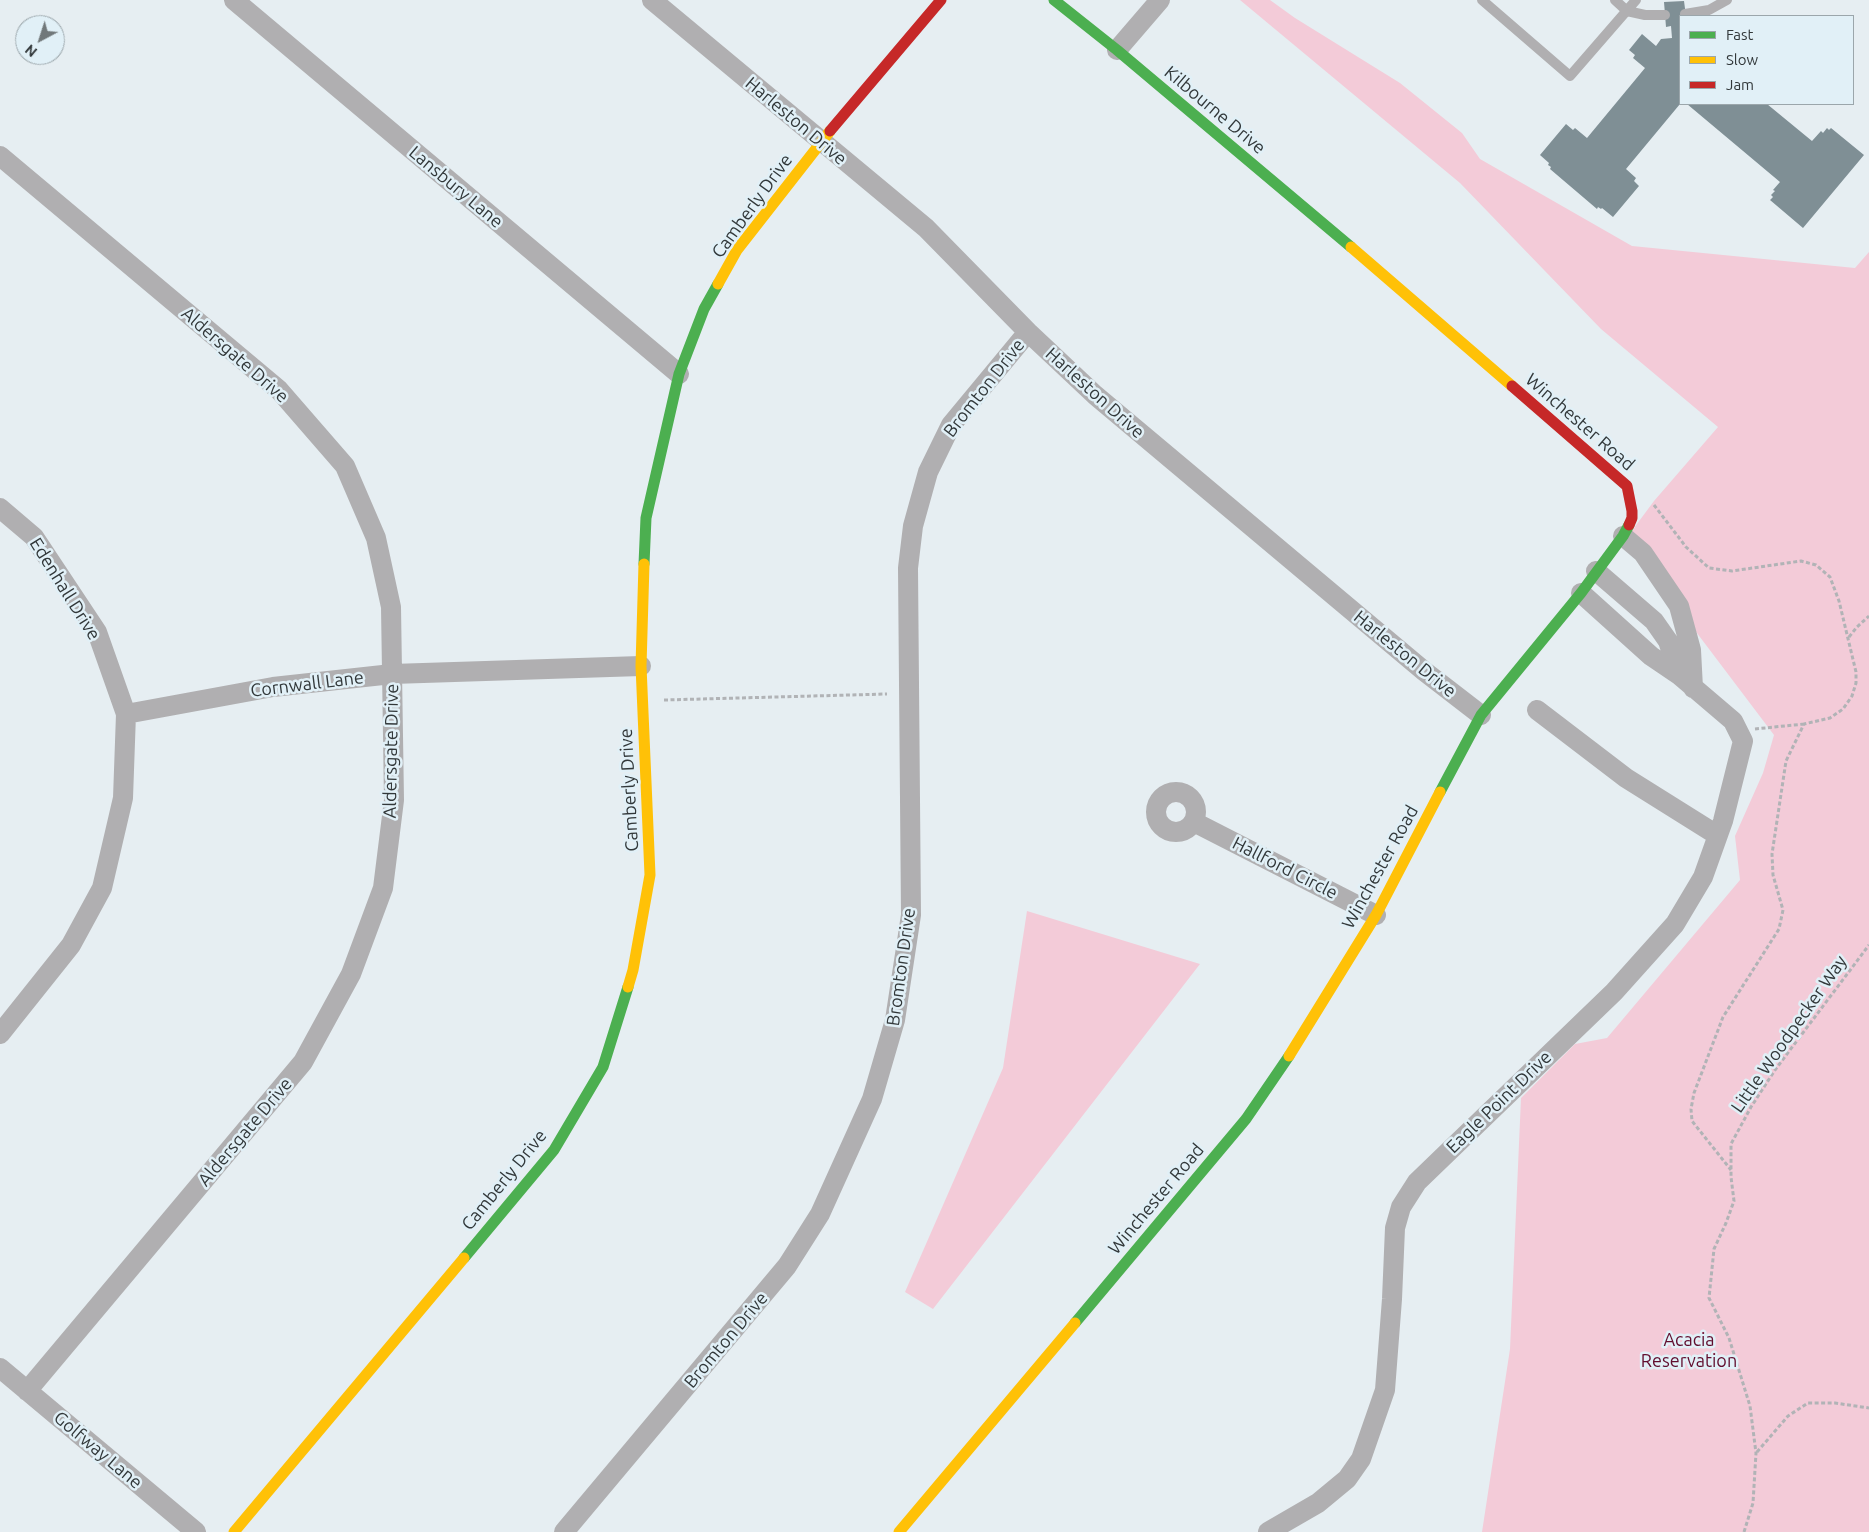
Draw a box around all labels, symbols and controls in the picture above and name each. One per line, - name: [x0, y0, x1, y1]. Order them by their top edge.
- north arrow: [15, 15, 65, 65]
- legend: [1679, 15, 1854, 105]
- text: Fast: [1726, 26, 1753, 43]
- text: N: [22, 41, 40, 60]
- text: Slow: [1726, 51, 1758, 68]
- street label: Kilbourne Drive: [1160, 61, 1270, 159]
- street label: Harleston Drive: [741, 72, 851, 170]
- text: Jam: [1726, 76, 1754, 93]
- street label: Lansbury Lane: [405, 141, 507, 233]
- street label: Camberly Drive: [707, 150, 797, 262]
- street label: Aldersgate Drive: [177, 303, 293, 407]
- street label: Bromton Drive: [939, 335, 1029, 441]
- street label: Harleston Drive: [1041, 343, 1149, 443]
- street label: Winchester Road: [1521, 369, 1639, 475]
- street label: Edenhall Drive: [25, 534, 105, 644]
- street label: Harleston Drive: [1349, 606, 1461, 702]
- street label: Cornwall Lane: [249, 666, 365, 702]
- street label: Aldersgate Drive: [379, 683, 403, 819]
- street label: Camberly Drive: [615, 728, 643, 852]
- street label: Winchester Road: [1337, 802, 1423, 932]
- street label: Hallford Circle: [1229, 832, 1341, 904]
- street label: Bromton Drive: [882, 907, 920, 1027]
- street label: Little Woodpecker Way: [1726, 951, 1852, 1117]
- street label: Eagle Point Drive: [1442, 1046, 1556, 1158]
- street label: Aldersgate Drive: [193, 1073, 297, 1191]
- street label: Camberly Drive: [457, 1125, 551, 1235]
- street label: Winchester Road: [1104, 1139, 1208, 1259]
- street label: Bromton Drive: [680, 1288, 772, 1392]
- park label: Acacia Reservation: [1641, 1329, 1737, 1372]
- street label: Golfway Lane: [49, 1407, 147, 1493]

